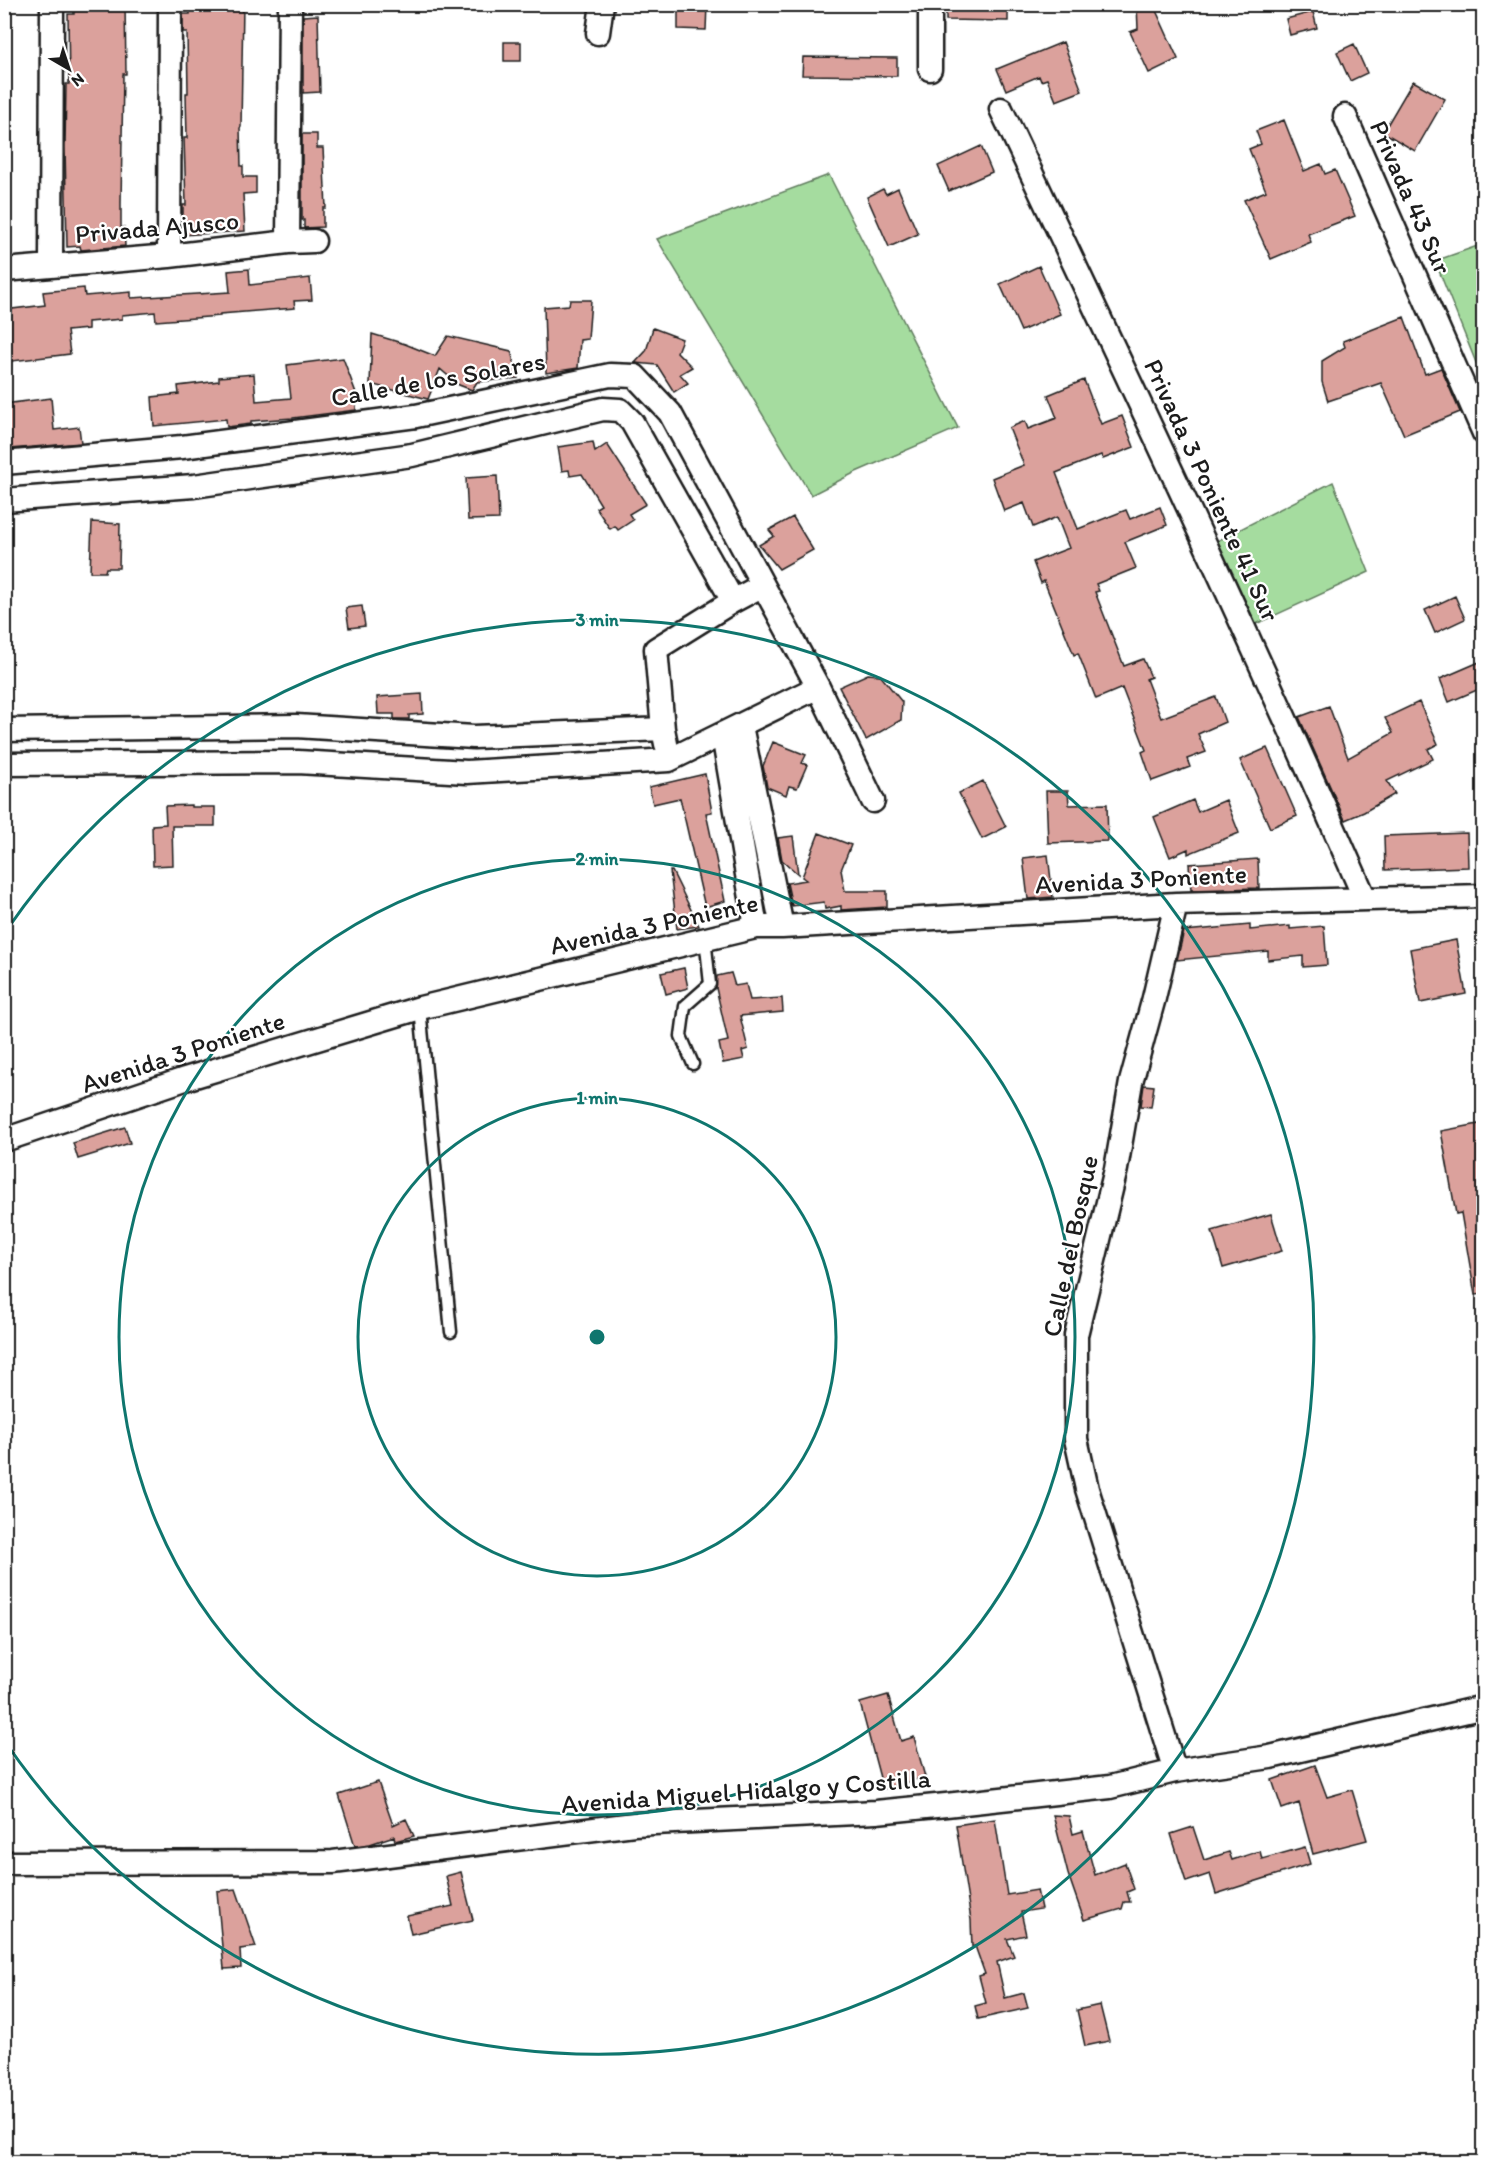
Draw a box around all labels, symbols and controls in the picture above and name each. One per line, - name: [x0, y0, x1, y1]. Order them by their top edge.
- north arrow: [39, 39, 99, 99]
- text: N: [68, 69, 88, 91]
- street label: Privada 43 Sur: [1363, 115, 1459, 280]
- street label: Privada Ajusco: [74, 204, 240, 250]
- street label: Calle de los Solares: [328, 344, 548, 414]
- street label: Privada 3 Poniente 41 Sur: [1137, 354, 1287, 627]
- text: 3 min: [575, 609, 619, 631]
- text: 2 min: [576, 848, 619, 870]
- street label: Avenida 3 Poniente: [1034, 857, 1248, 901]
- street label: Avenida 3 Poniente: [547, 886, 761, 962]
- street label: Avenida 3 Poniente: [77, 1004, 289, 1100]
- text: 1 min: [576, 1087, 618, 1109]
- street label: Calle del Bosque: [1035, 1152, 1105, 1340]
- centre of rings: [587, 1327, 607, 1347]
- street label: Avenida Miguel Hidalgo y Costilla: [560, 1762, 932, 1820]

